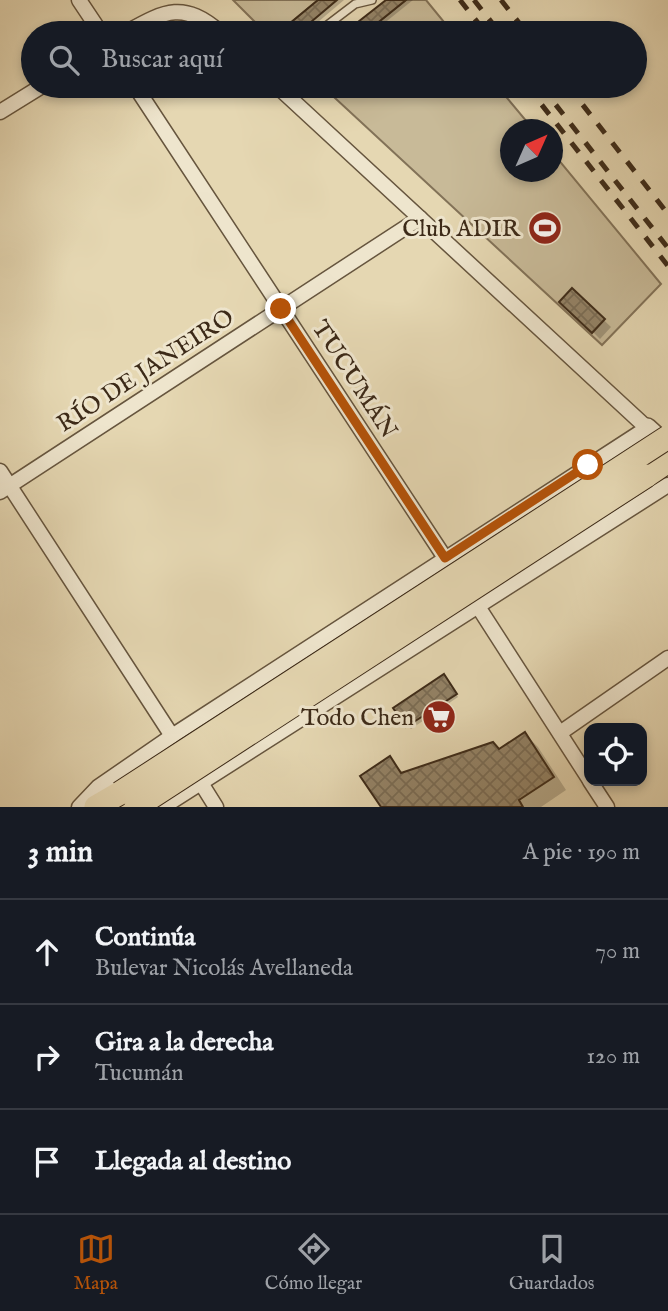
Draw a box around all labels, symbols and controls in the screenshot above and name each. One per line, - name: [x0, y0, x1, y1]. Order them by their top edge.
- search box: [21, 21, 647, 98]
- icon: search: [45, 41, 83, 79]
- text: Buscar aquí: [101, 43, 223, 76]
- north arrow: [500, 119, 563, 182]
- sports icon: Club ADIR: [526, 209, 564, 247]
- place label: Club ADIR: [402, 214, 521, 245]
- route end: [265, 293, 296, 324]
- street label: RÍO DE JANEIRO: [51, 302, 240, 440]
- street label: TUCUMÁN: [304, 315, 404, 445]
- route start: [572, 449, 603, 480]
- supermarket icon: Todo Chen: [420, 698, 458, 736]
- place label: Todo Chen: [301, 703, 414, 734]
- map controls: [584, 723, 647, 786]
- button: locate: [584, 723, 647, 786]
- text: 3 min: [28, 834, 93, 872]
- text: A pie · 190 m: [523, 838, 640, 867]
- text: Continúa: [95, 921, 196, 954]
- icon: ahead: [28, 933, 66, 971]
- text: 70 m: [595, 937, 640, 966]
- text: Bulevar Nicolás Avellaneda: [95, 954, 353, 983]
- text: Gira a la derecha: [95, 1026, 274, 1059]
- icon: right: [28, 1038, 66, 1076]
- text: 120 m: [587, 1042, 640, 1071]
- text: Tucumán: [95, 1059, 183, 1088]
- icon: arrive: [28, 1143, 66, 1181]
- text: Llegada al destino: [95, 1145, 291, 1178]
- tab: Mapa: [73, 1230, 118, 1296]
- tab: Cómo llegar: [265, 1230, 362, 1296]
- tab: Guardados: [509, 1230, 595, 1296]

